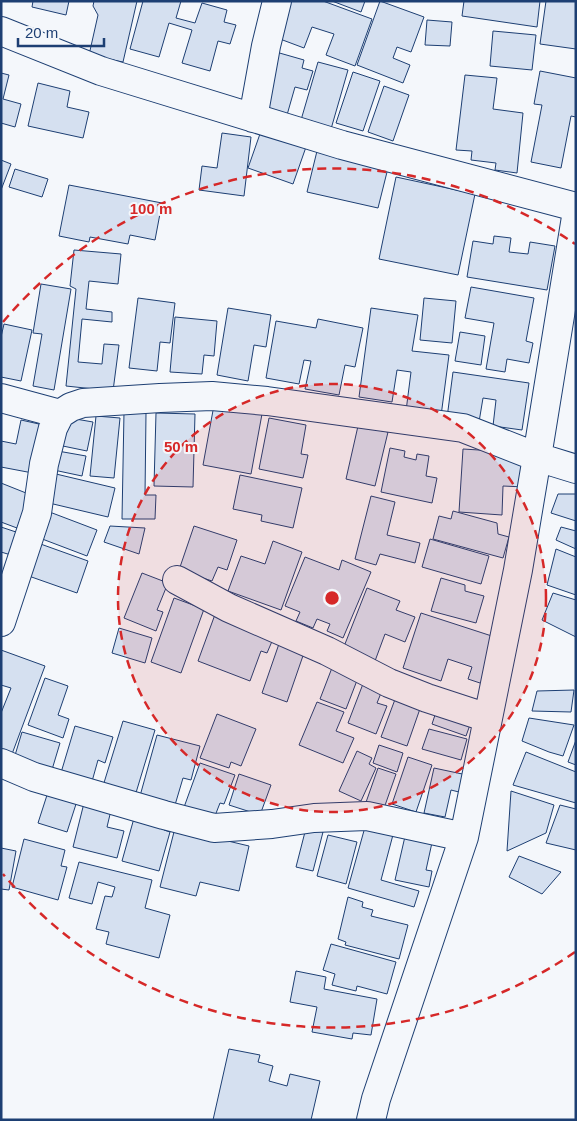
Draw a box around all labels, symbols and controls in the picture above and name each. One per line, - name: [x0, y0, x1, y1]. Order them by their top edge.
- scale bar: [18, 15, 104, 47]
- text: 20 m: [25, 24, 58, 41]
- text: 100 m: [130, 200, 172, 217]
- text: 50 m: [164, 438, 198, 455]
- centre of rings: [323, 589, 341, 607]

